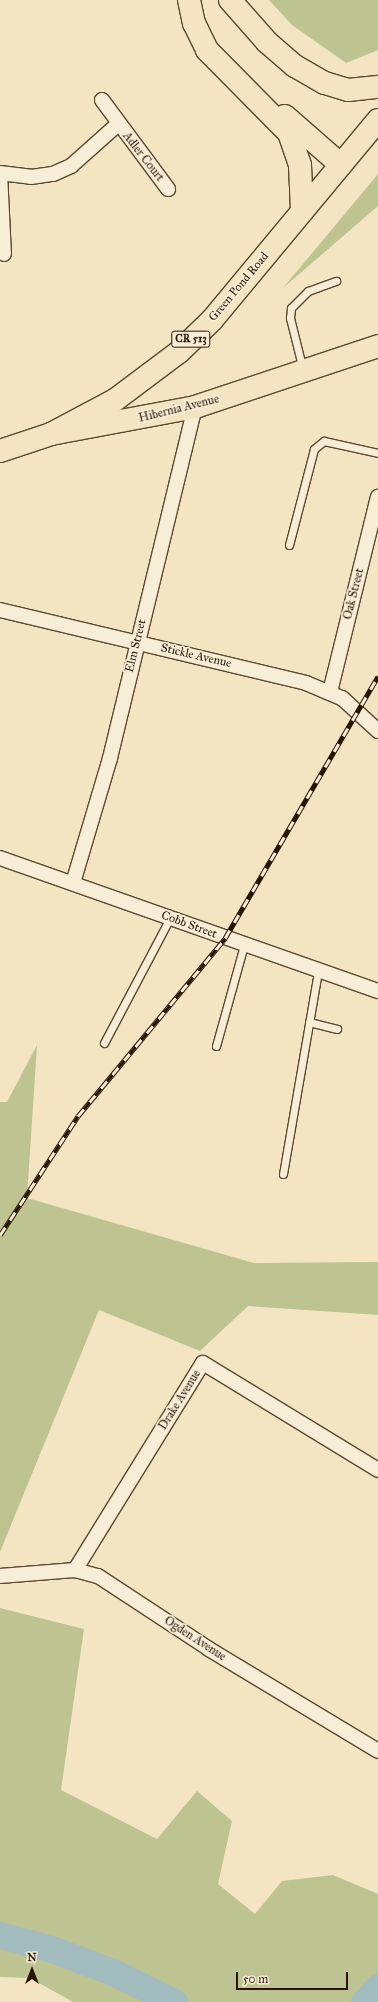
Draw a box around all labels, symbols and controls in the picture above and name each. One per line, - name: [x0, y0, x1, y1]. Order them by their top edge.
- street label: Adler Court: [119, 129, 167, 185]
- street label: Green Pond Road: [206, 250, 272, 324]
- road number: CR 513: [171, 330, 211, 348]
- street label: Hibernia Avenue: [137, 392, 221, 426]
- street label: Oak Street: [341, 567, 367, 621]
- street label: Elm Street: [122, 618, 150, 674]
- street label: Stickle Avenue: [159, 641, 233, 671]
- street label: Cobb Street: [159, 908, 219, 942]
- street label: Drake Avenue: [156, 1367, 204, 1433]
- street label: Ogden Avenue: [161, 1614, 229, 1664]
- north arrow: [12, 1950, 52, 1990]
- text: N: [27, 1951, 37, 1964]
- scale bar: [238, 1964, 350, 1990]
- text: 50 m: [243, 1972, 268, 1986]

